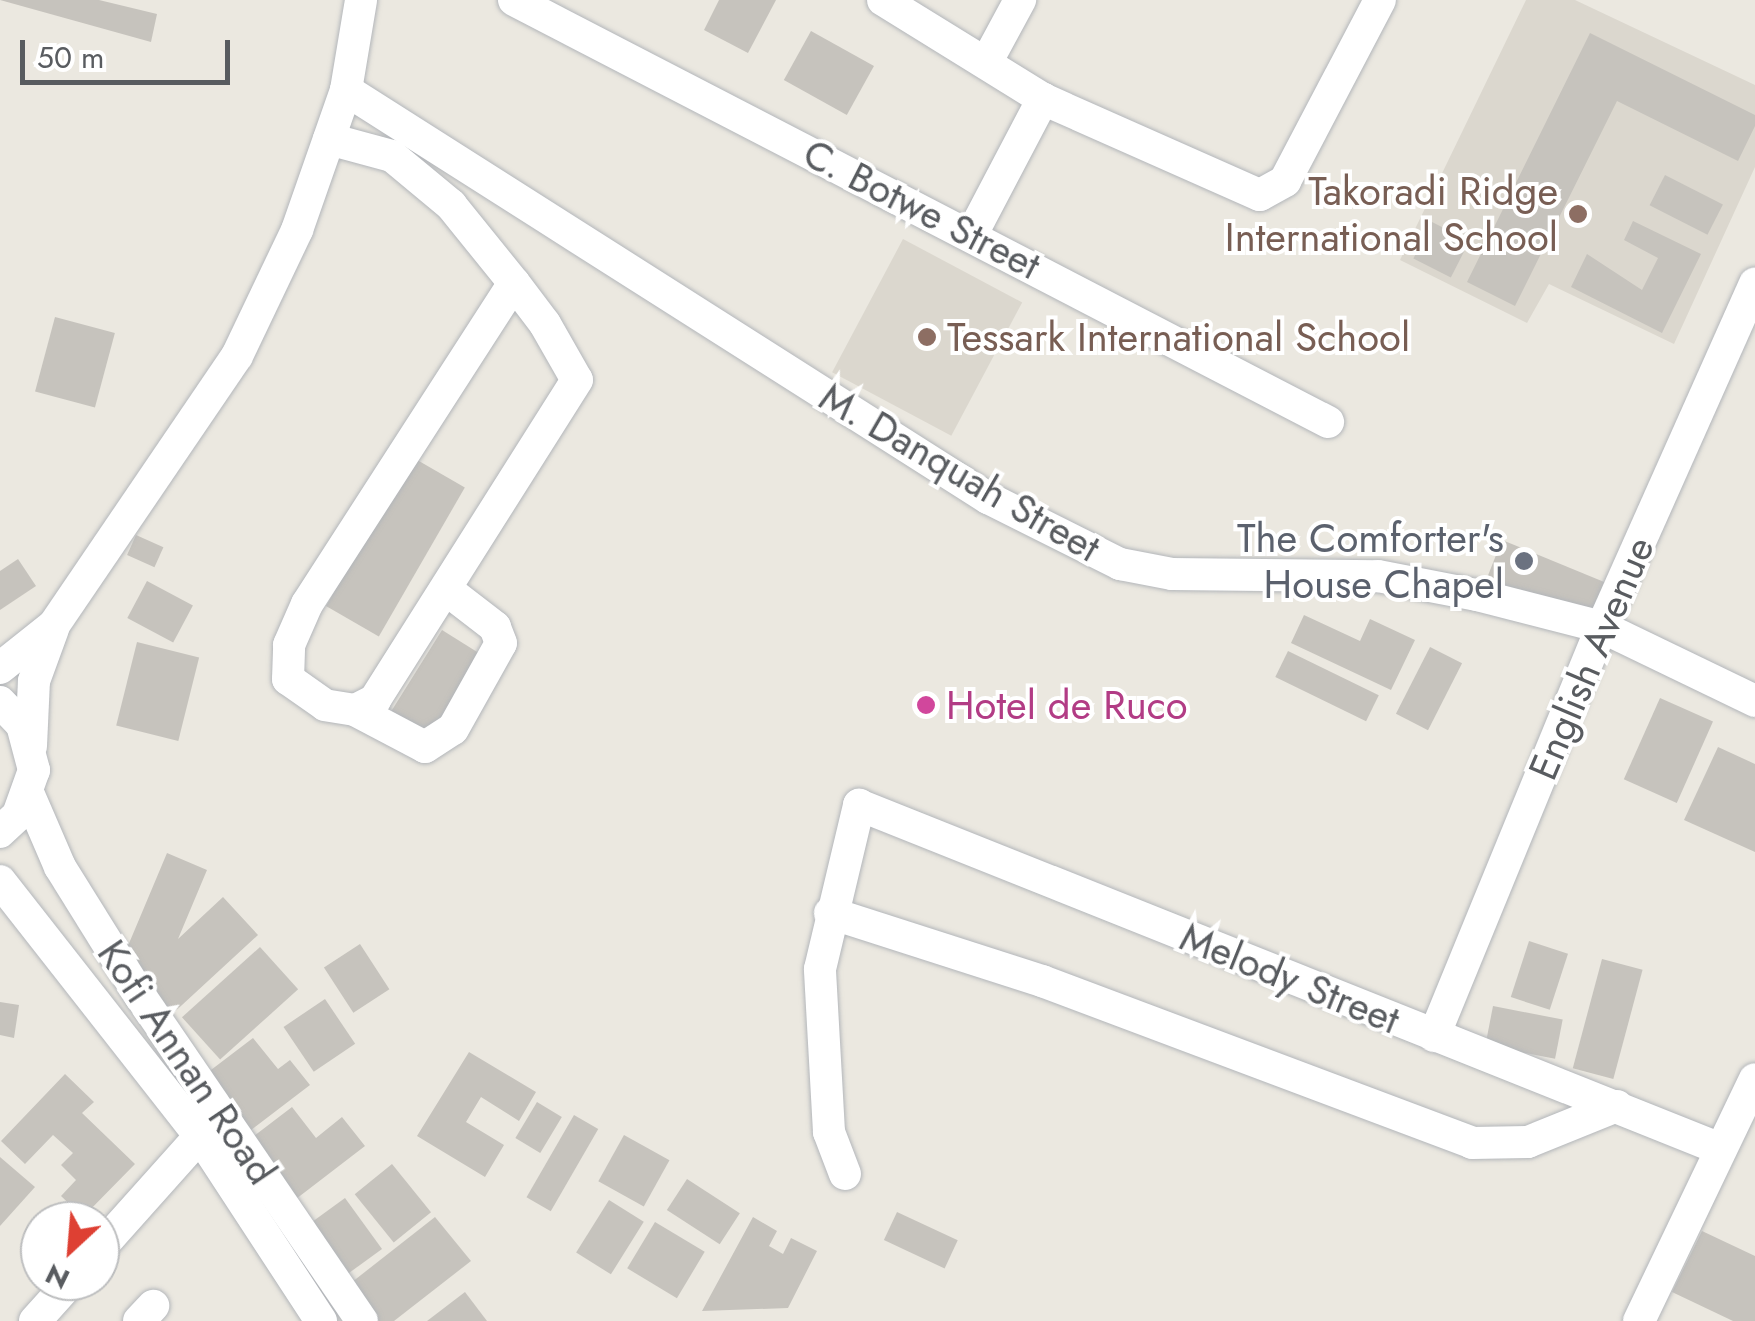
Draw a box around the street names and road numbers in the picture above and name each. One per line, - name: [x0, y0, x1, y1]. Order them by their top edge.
- street label: C. Botwe Street: [796, 129, 1048, 289]
- street label: M. Danquah Street: [811, 372, 1109, 572]
- street label: English Avenue: [1518, 529, 1664, 787]
- street label: Melody Street: [1174, 912, 1406, 1044]
- street label: Kofi Annan Road: [88, 931, 286, 1193]

